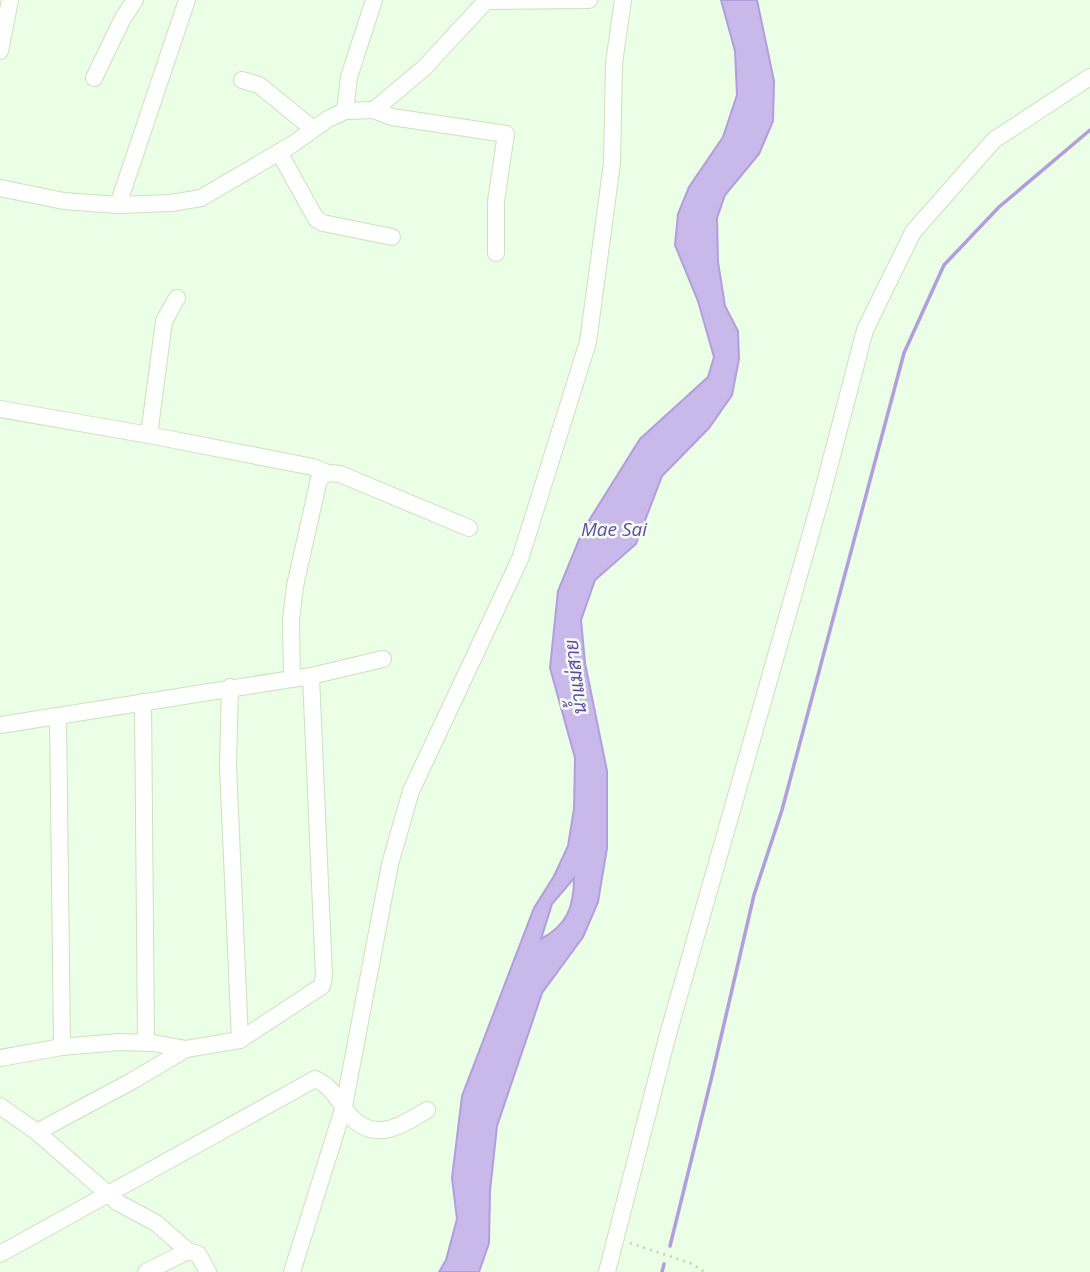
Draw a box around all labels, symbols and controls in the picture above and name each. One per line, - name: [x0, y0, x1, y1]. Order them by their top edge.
- water label: Mae Sai: [581, 516, 648, 542]
- water label: น้ำแม่สาย: [556, 638, 592, 716]

